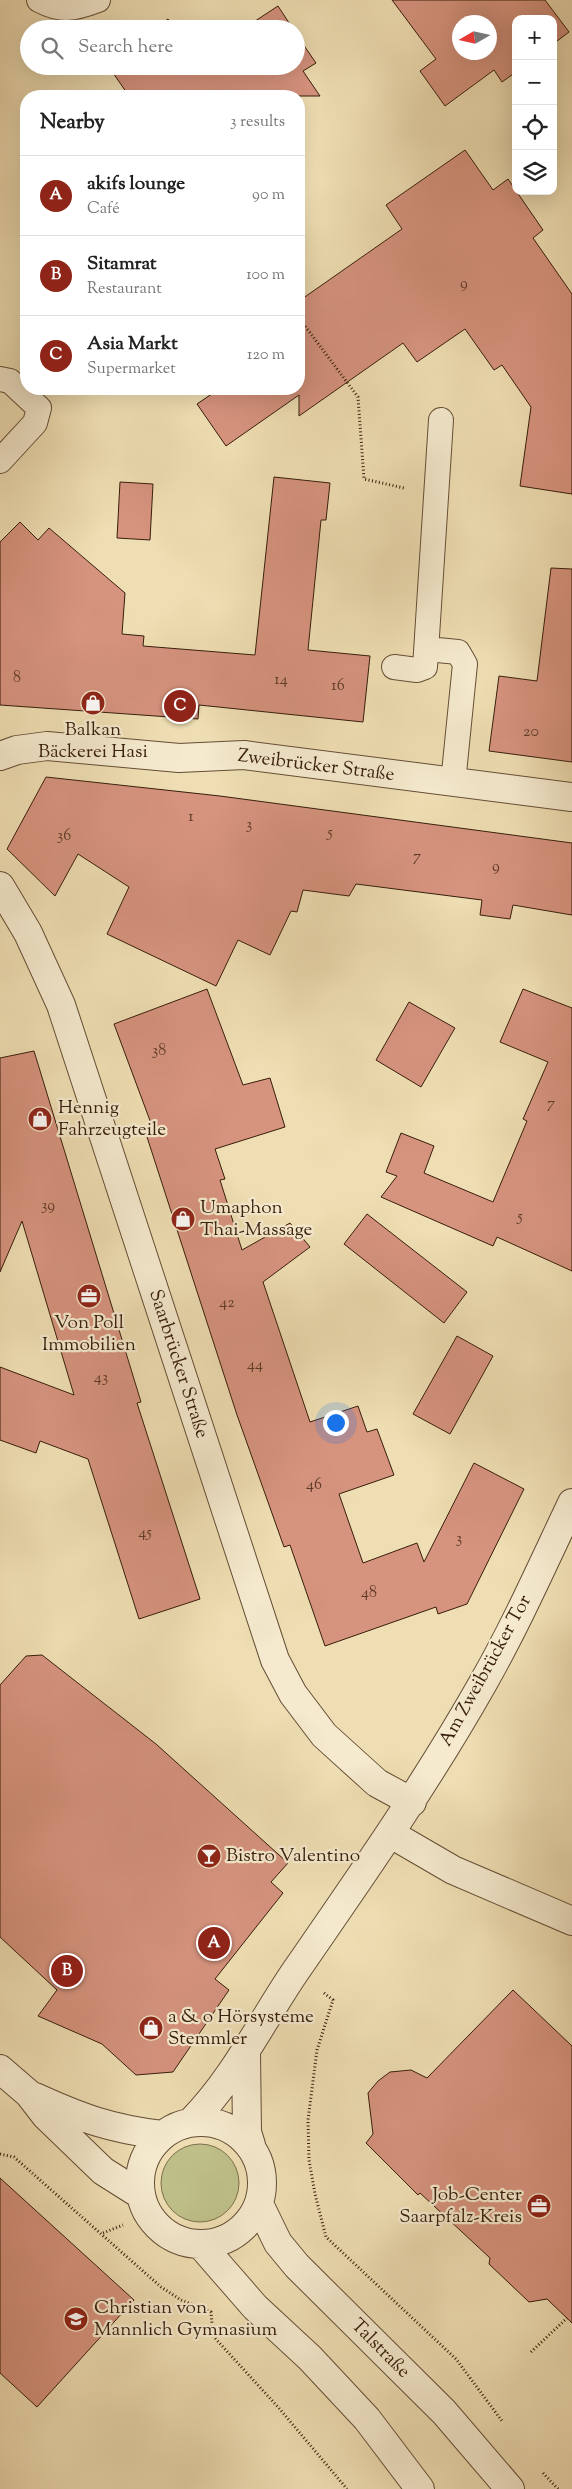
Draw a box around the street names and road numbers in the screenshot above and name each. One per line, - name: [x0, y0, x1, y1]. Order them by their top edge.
- street label: Zweibrücker Straße: [236, 743, 396, 789]
- street label: Saarbrücker Straße: [141, 1286, 215, 1442]
- street label: Am Zweibrücker Tor: [433, 1590, 539, 1752]
- street label: Talstraße: [344, 2313, 416, 2385]

